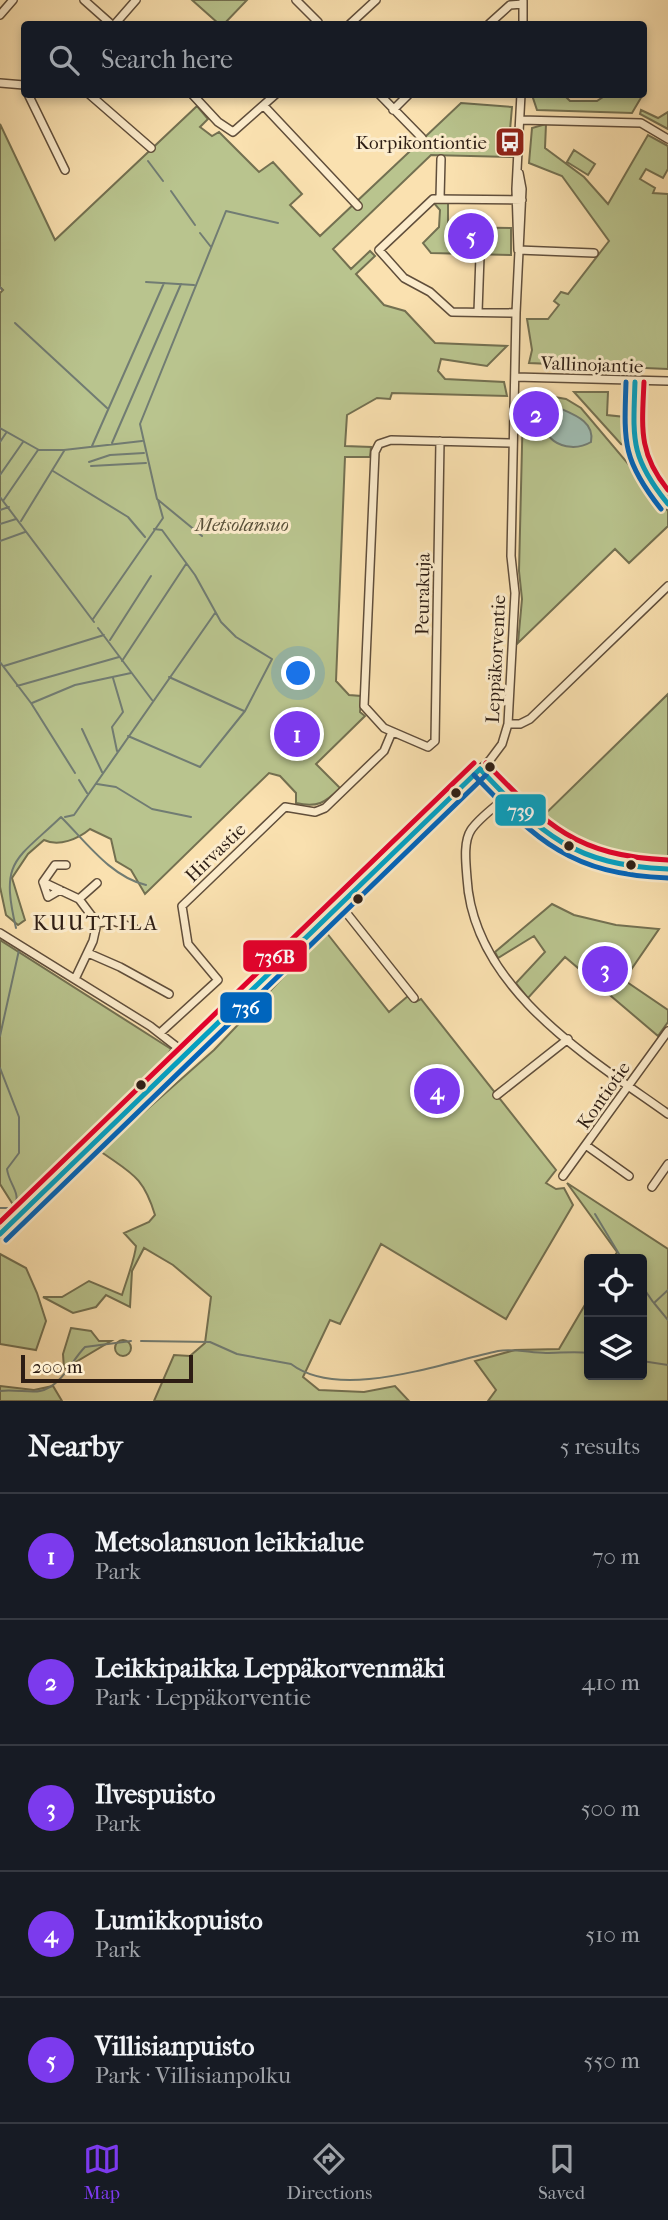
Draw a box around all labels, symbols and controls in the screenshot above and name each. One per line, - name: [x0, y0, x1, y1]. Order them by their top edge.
- search box: [21, 21, 647, 98]
- icon: search: [45, 41, 83, 79]
- text: Search here: [101, 44, 233, 75]
- bus stop icon: Korpikontiontie: [493, 125, 527, 159]
- place label: Korpikontiontie: [355, 132, 487, 154]
- pin: 5: [448, 210, 494, 262]
- street label: Vallinojantie: [539, 352, 644, 378]
- pin: 2: [513, 388, 559, 440]
- park label: Metsolansuo: [193, 514, 289, 536]
- street label: Peurakuja: [411, 553, 435, 635]
- street label: Leppäkorventie: [482, 594, 510, 724]
- your location: [281, 656, 315, 690]
- pin: 1: [274, 708, 320, 760]
- unlabelled marker: [483, 760, 497, 774]
- unlabelled marker: [449, 786, 463, 800]
- line badge: 739: [494, 793, 547, 827]
- text: 739: [507, 800, 534, 822]
- street label: Hirvastie: [181, 819, 250, 887]
- unlabelled marker: [562, 839, 576, 853]
- unlabelled marker: [624, 858, 638, 872]
- unlabelled marker: [351, 892, 365, 906]
- district label: KUUTTILA: [33, 911, 159, 935]
- line badge: 736B: [242, 939, 308, 973]
- pin: 3: [582, 943, 628, 995]
- text: 736B: [254, 946, 295, 968]
- line badge: 736: [219, 991, 273, 1024]
- text: 736: [231, 997, 260, 1019]
- street label: Kontiotie: [573, 1058, 635, 1134]
- pin: 4: [414, 1065, 460, 1117]
- unlabelled marker: [134, 1078, 148, 1092]
- map controls: [584, 1254, 647, 1380]
- button: locate: [584, 1254, 647, 1317]
- button: layers: [584, 1317, 647, 1380]
- scale bar: [21, 1352, 192, 1384]
- text: 200 m: [32, 1356, 83, 1378]
- text: Nearby: [28, 1429, 123, 1464]
- text: 5 results: [560, 1433, 640, 1460]
- text: Metsolansuon leikkialue: [95, 1527, 364, 1558]
- text: 1: [47, 1543, 55, 1570]
- text: 70 m: [592, 1543, 640, 1570]
- text: Park: [95, 1558, 141, 1585]
- text: Leikkipaikka Leppäkorvenmäki: [95, 1653, 445, 1684]
- text: 2: [45, 1669, 57, 1696]
- text: 410 m: [582, 1669, 640, 1696]
- text: Park · Leppäkorventie: [95, 1684, 311, 1711]
- text: Ilvespuisto: [95, 1779, 215, 1810]
- text: 3: [46, 1795, 56, 1822]
- text: 500 m: [581, 1795, 640, 1822]
- text: Park: [95, 1810, 141, 1837]
- text: Lumikkopuisto: [95, 1905, 263, 1936]
- text: 4: [44, 1921, 58, 1948]
- text: 510 m: [585, 1921, 640, 1948]
- text: Park: [95, 1936, 141, 1963]
- text: Villisianpuisto: [95, 2031, 254, 2062]
- text: 5: [46, 2047, 56, 2074]
- text: 550 m: [584, 2047, 640, 2074]
- text: Park · Villisianpolku: [95, 2062, 291, 2089]
- tab: Map: [83, 2140, 121, 2204]
- tab: Directions: [287, 2140, 372, 2204]
- tab: Saved: [538, 2140, 585, 2204]

